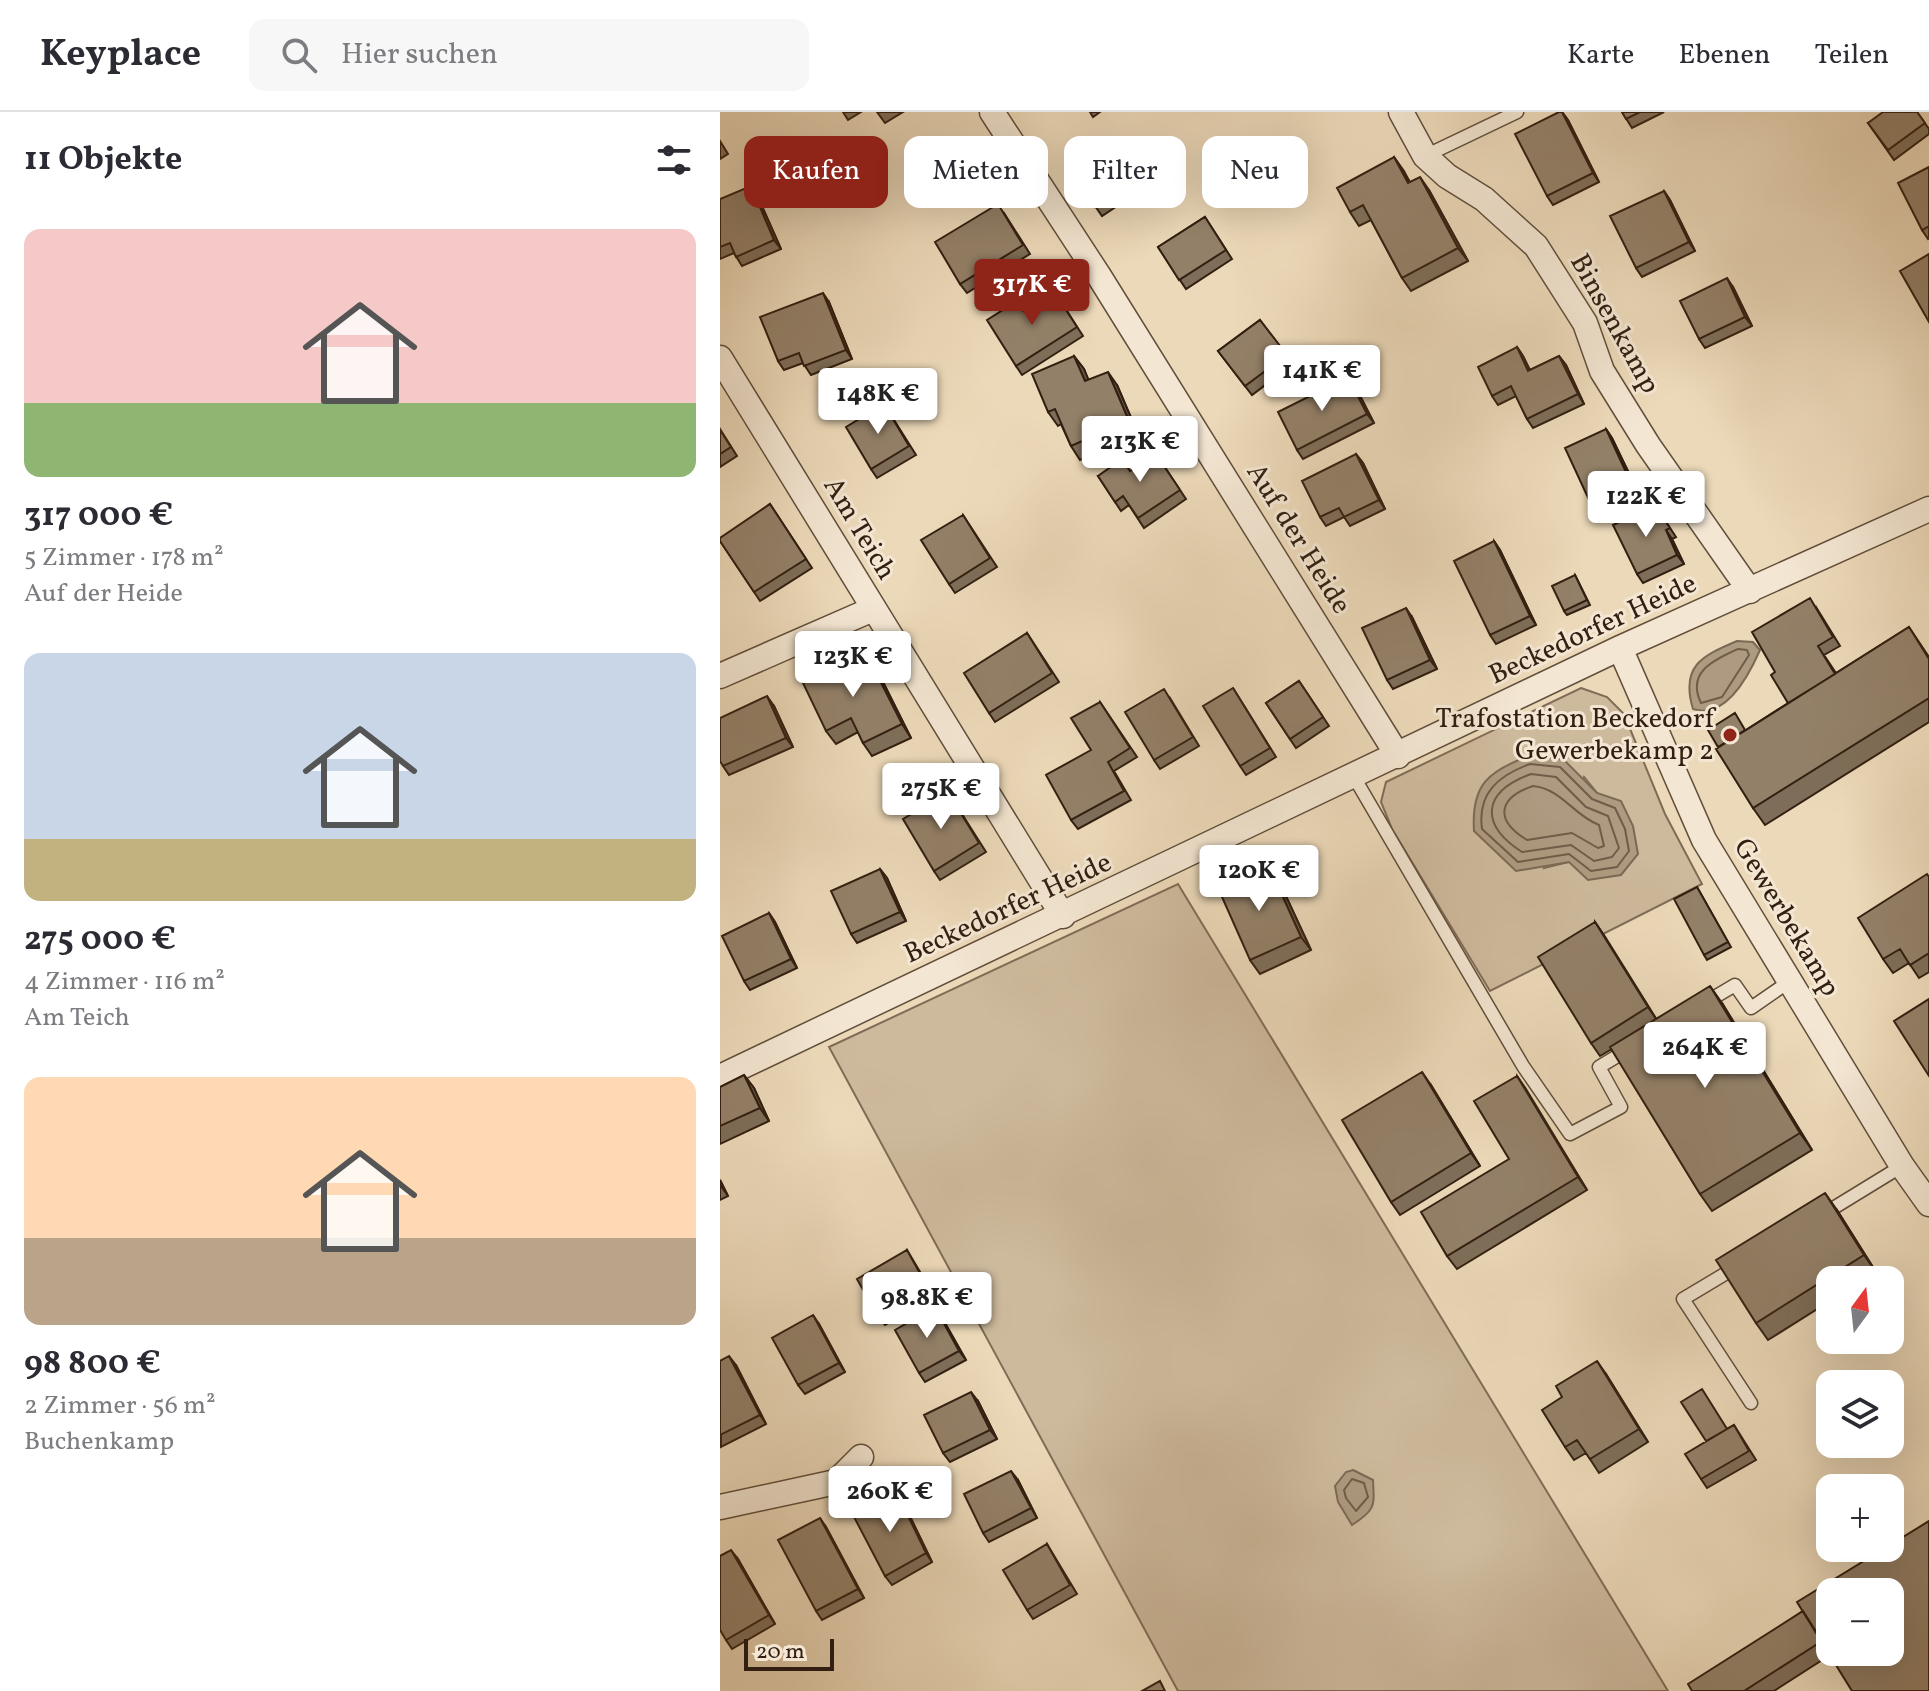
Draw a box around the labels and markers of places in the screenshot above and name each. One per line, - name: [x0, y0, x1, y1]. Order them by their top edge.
- pin: 317K €: [967, 259, 1097, 327]
- pin: 141K €: [1257, 345, 1387, 413]
- pin: 148K €: [813, 368, 943, 436]
- pin: 213K €: [1075, 416, 1205, 484]
- pin: 122K €: [1581, 471, 1711, 539]
- pin: 123K €: [788, 631, 918, 699]
- place label: Trafostation Beckedorf Gewerbekamp 2: [1435, 700, 1716, 771]
- marker: Trafostation Beckedorf Gewerbekamp 2: [1721, 726, 1739, 744]
- pin: 275K €: [876, 763, 1006, 831]
- pin: 120K €: [1194, 845, 1324, 913]
- pin: 264K €: [1640, 1022, 1770, 1090]
- pin: 98.8K €: [853, 1272, 1001, 1340]
- pin: 260K €: [825, 1466, 955, 1534]

